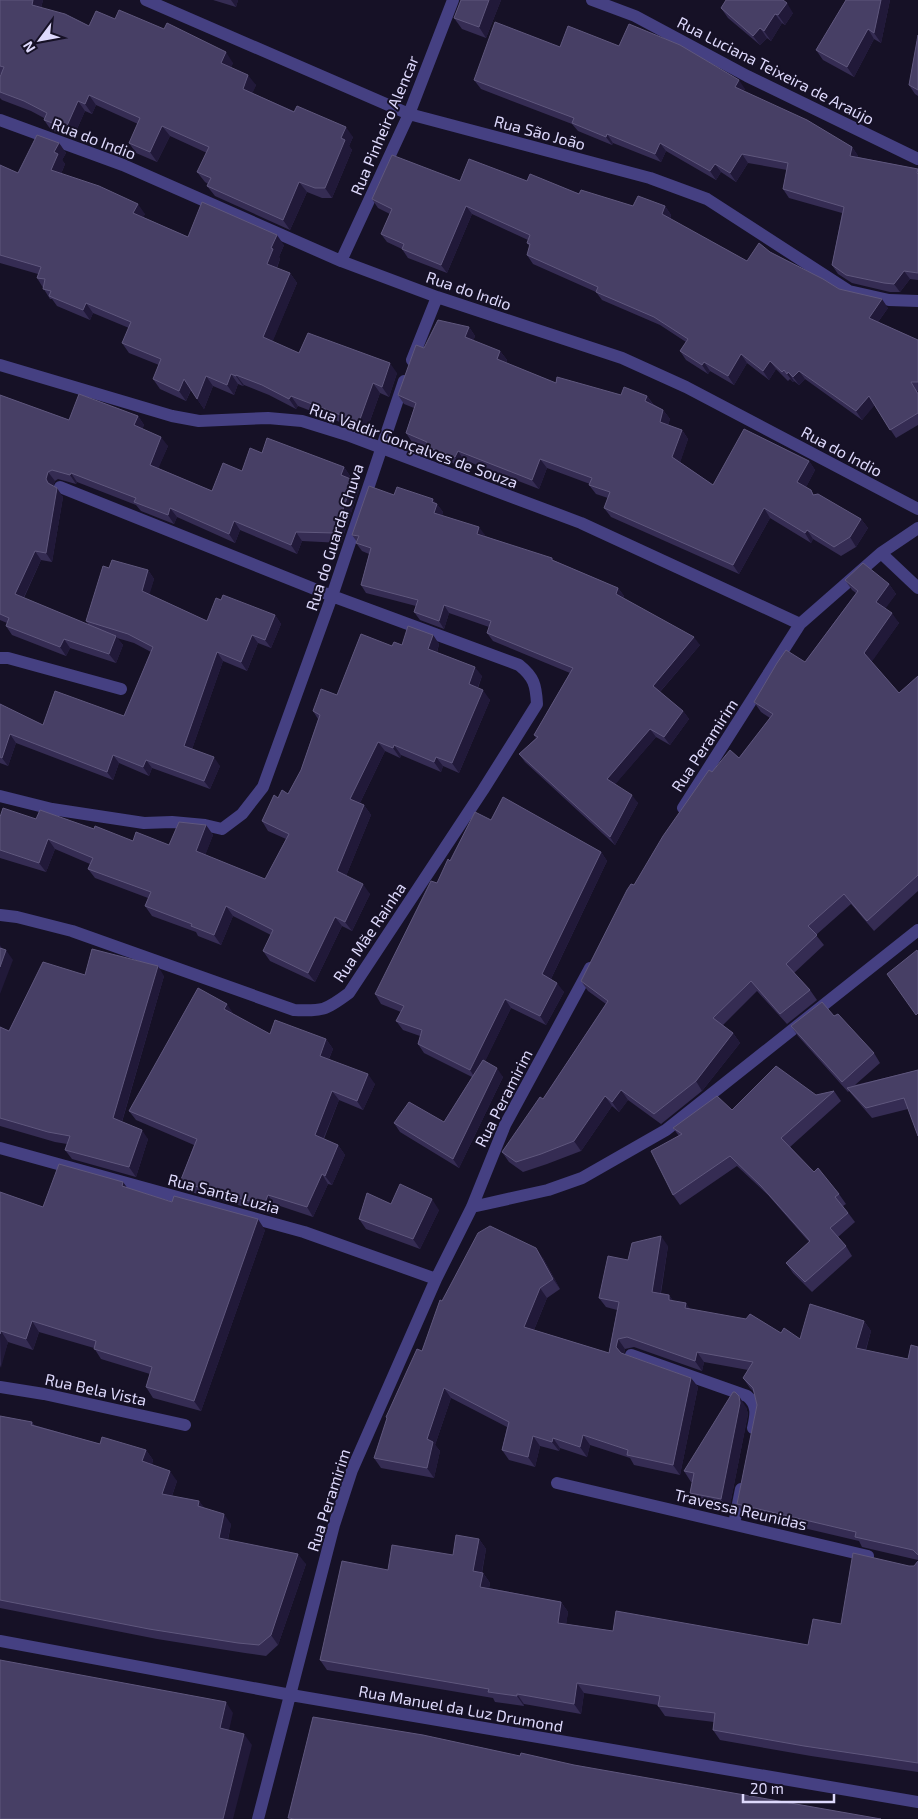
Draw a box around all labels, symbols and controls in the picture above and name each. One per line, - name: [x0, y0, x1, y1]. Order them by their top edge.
- street label: Rua Luciana Teixeira de Araújo: [674, 12, 878, 129]
- north arrow: [15, 15, 65, 65]
- text: N: [19, 38, 38, 56]
- street label: Rua Pinheiro Alencar: [346, 52, 422, 198]
- street label: Rua São João: [492, 111, 588, 153]
- street label: Rua do Indio: [49, 113, 139, 163]
- street label: Rua do Indio: [424, 267, 514, 313]
- street label: Rua Valdir Gonçalves de Souza: [307, 398, 521, 493]
- street label: Rua do Indio: [798, 422, 886, 480]
- street label: Rua do Guarda Chuva: [301, 461, 367, 613]
- street label: Rua Peramirim: [667, 695, 741, 795]
- street label: Rua Mãe Rainha: [329, 878, 409, 986]
- street label: Rua Peramirim: [470, 1046, 536, 1150]
- street label: Rua Santa Luzia: [166, 1169, 282, 1217]
- street label: Rua Bela Vista: [43, 1369, 149, 1409]
- street label: Rua Peramirim: [302, 1446, 354, 1554]
- street label: Travessa Reunidas: [673, 1485, 809, 1533]
- street label: Rua Manuel da Luz Drumond: [357, 1681, 565, 1735]
- scale bar: [743, 1772, 834, 1804]
- text: 20 m: [750, 1779, 784, 1797]

